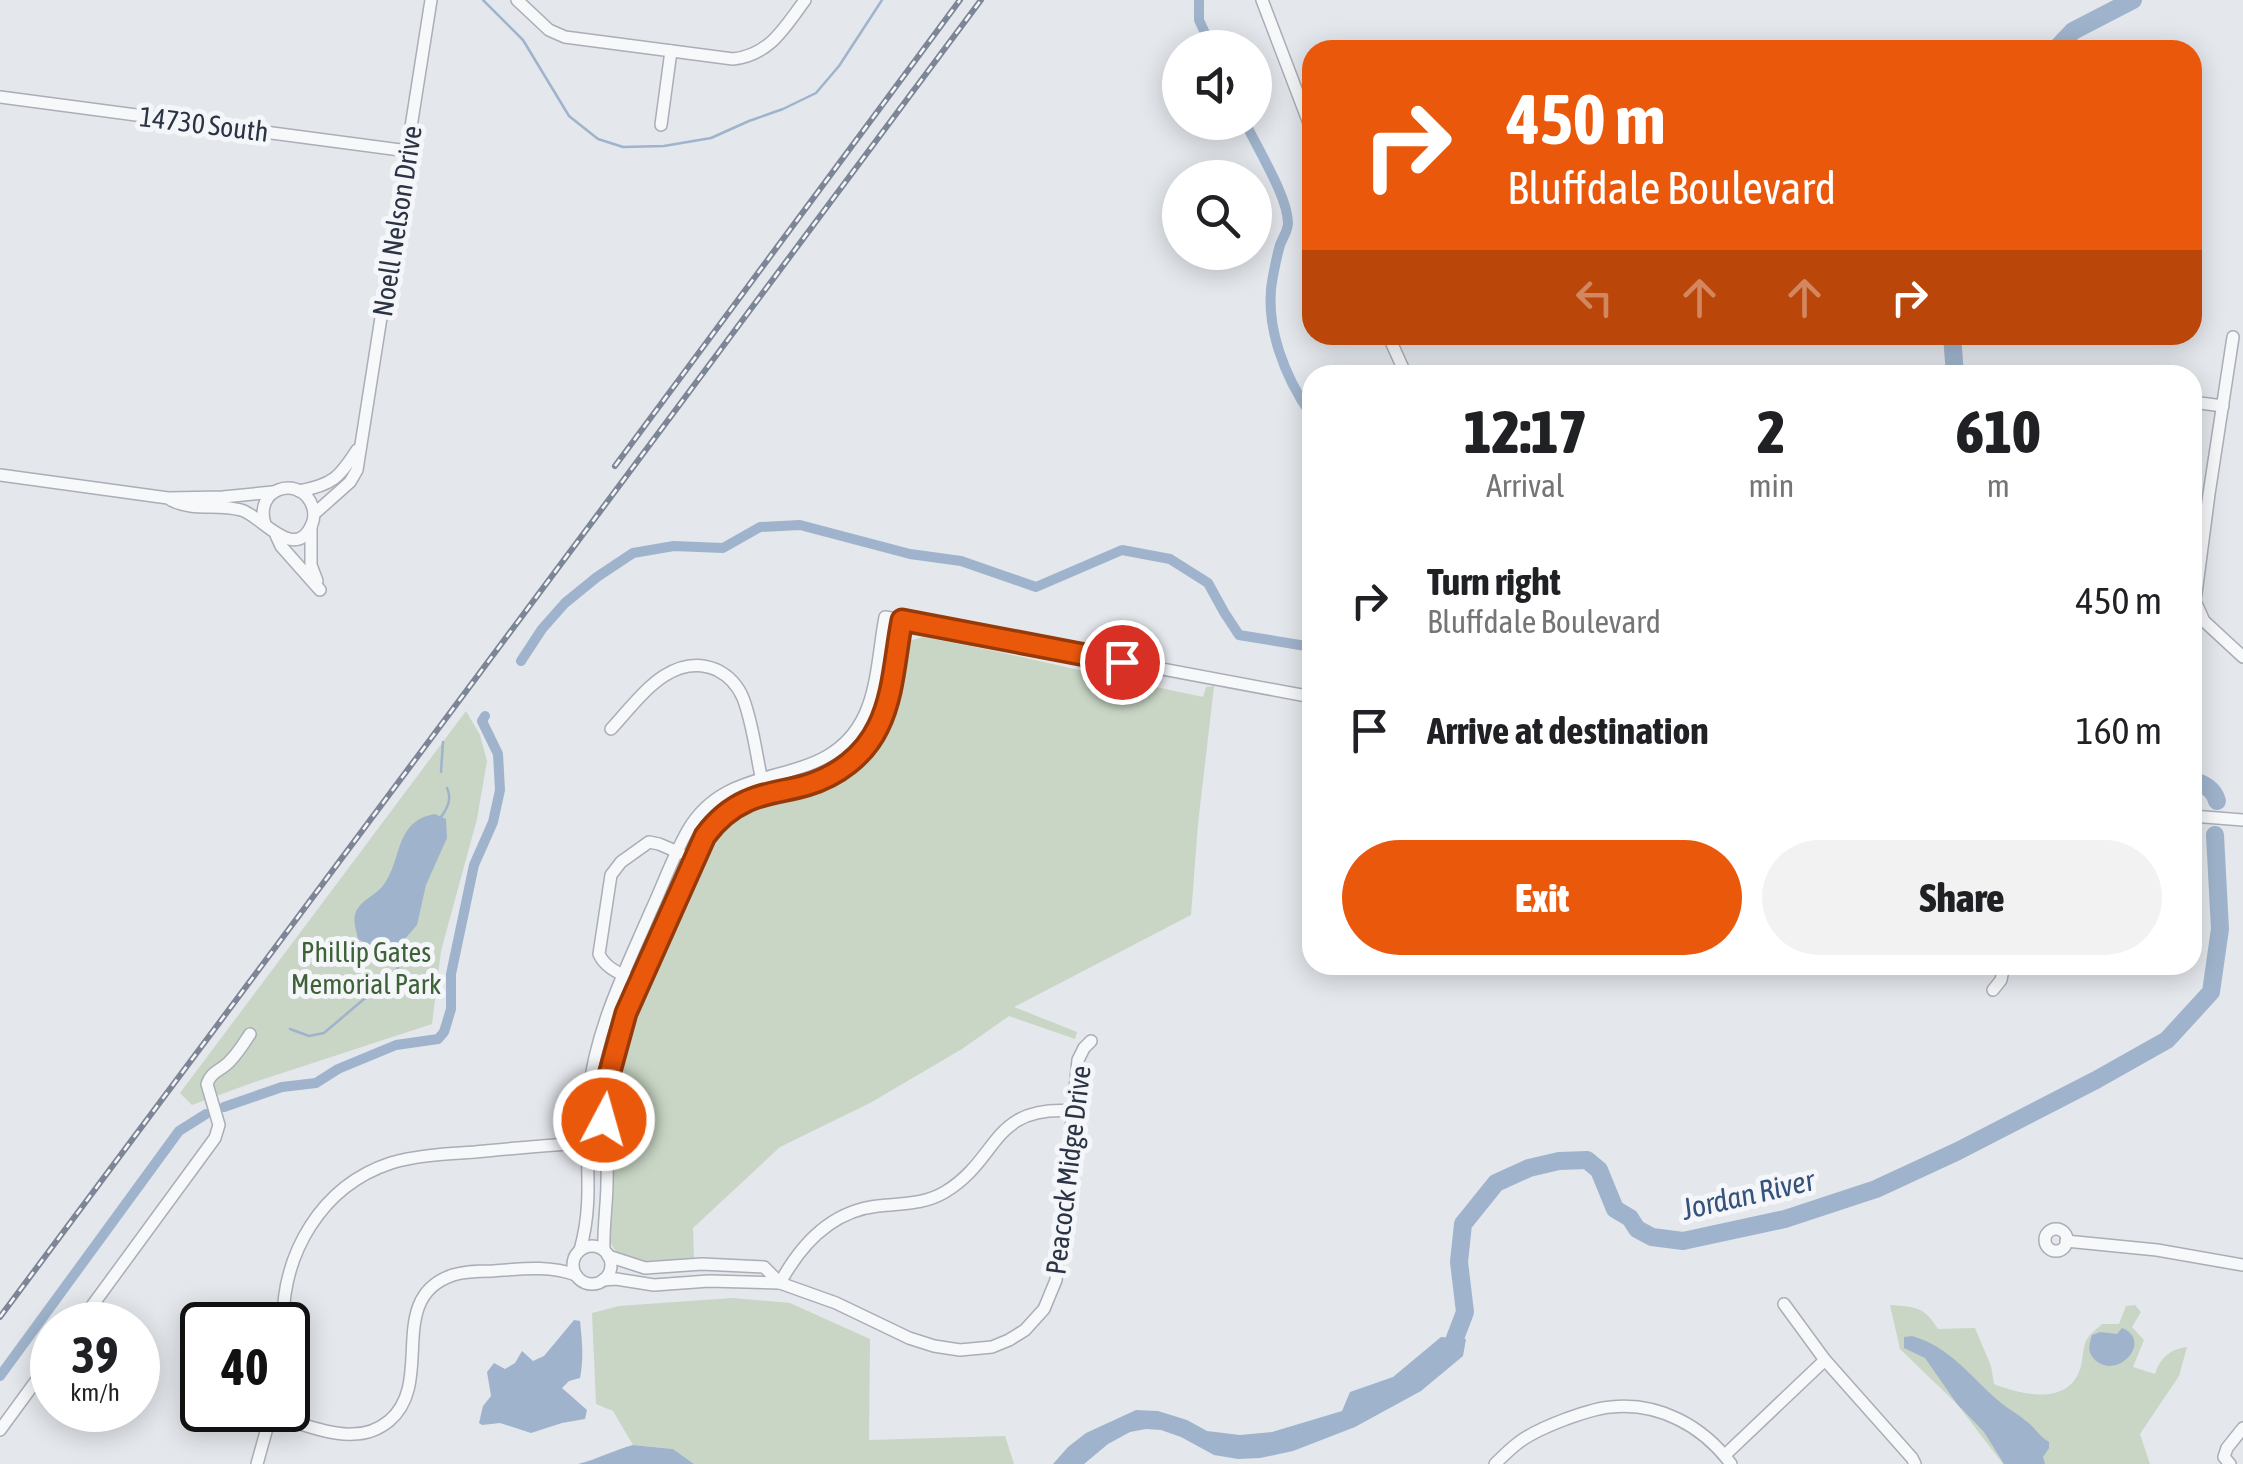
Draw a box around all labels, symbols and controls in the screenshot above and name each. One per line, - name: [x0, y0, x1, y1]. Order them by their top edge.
- map controls: [1162, 30, 1272, 270]
- button: sound: [1162, 30, 1272, 140]
- text: 450 m: [1507, 79, 1666, 159]
- icon: right: [1342, 80, 1472, 210]
- street label: 14730 South: [138, 100, 270, 148]
- street label: Noell Nelson Drive: [366, 123, 428, 319]
- button: search: [1162, 160, 1272, 270]
- text: Bluffdale Boulevard: [1507, 162, 1836, 214]
- icon: left: [1567, 270, 1622, 325]
- icon: ahead: [1672, 270, 1727, 325]
- icon: ahead: [1777, 270, 1832, 325]
- icon: right: [1882, 270, 1937, 325]
- text: 12:17: [1463, 397, 1587, 466]
- text: 2: [1757, 397, 1786, 466]
- text: 610: [1956, 397, 2040, 466]
- text: Arrival: [1486, 467, 1564, 504]
- text: min: [1748, 467, 1794, 504]
- text: m: [1987, 467, 2010, 504]
- text: Turn right: [1427, 560, 1561, 603]
- icon: right: [1342, 573, 1397, 628]
- text: 450 m: [2076, 579, 2162, 622]
- text: Bluffdale Boulevard: [1427, 603, 1661, 640]
- pin: [1080, 620, 1165, 705]
- icon: arrive: [1095, 635, 1150, 690]
- icon: arrive: [1342, 703, 1397, 758]
- text: Arrive at destination: [1427, 709, 1709, 752]
- text: 160 m: [2076, 709, 2162, 752]
- button: Exit: [1342, 840, 1742, 955]
- button: Share: [1762, 840, 2162, 955]
- park label: Phillip Gates Memorial Park: [291, 936, 441, 1000]
- street label: Peacock Midge Drive: [1039, 1064, 1097, 1276]
- position arrow: [552, 1068, 656, 1172]
- water label: Jordan River: [1677, 1162, 1819, 1226]
- speed limit sign: 40: [180, 1302, 310, 1432]
- text: 39: [71, 1326, 118, 1384]
- text: km/h: [70, 1378, 120, 1406]

